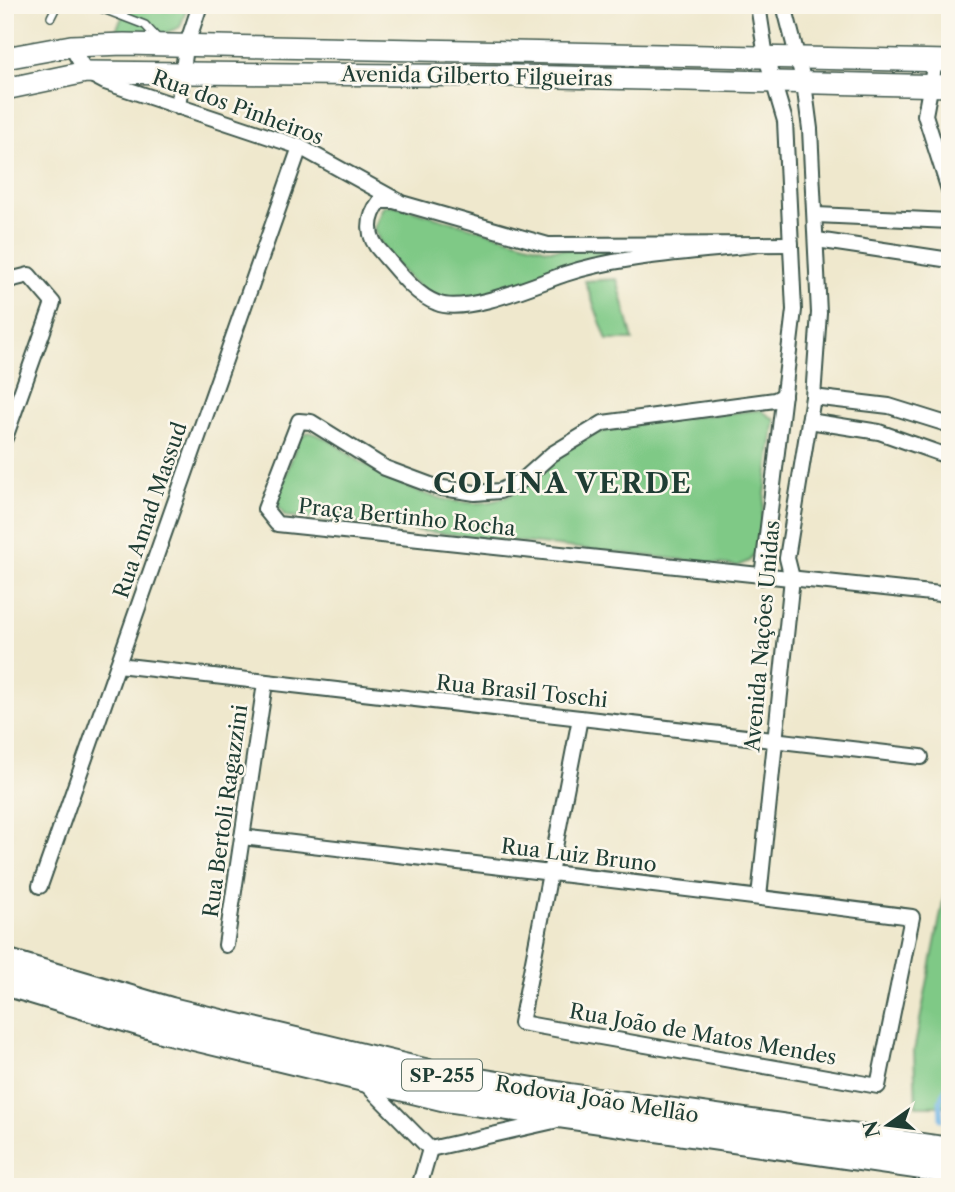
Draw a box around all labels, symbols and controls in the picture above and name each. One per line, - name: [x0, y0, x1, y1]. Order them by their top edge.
- street label: Avenida Gilberto Filgueiras: [340, 61, 613, 91]
- street label: Rua dos Pinheiros: [149, 64, 327, 150]
- street label: Rua Amad Massud: [108, 418, 192, 601]
- district label: COLINA VERDE: [433, 466, 693, 500]
- street label: Praça Bertinho Rocha: [297, 493, 518, 541]
- street label: Avenida Nações Unidas: [739, 519, 785, 754]
- street label: Rua Brasil Toschi: [435, 670, 609, 712]
- street label: Rua Bertoli Ragazzini: [198, 703, 252, 919]
- street label: Rua Luiz Bruno: [500, 833, 658, 877]
- street label: Rua João de Matos Mendes: [567, 998, 839, 1070]
- road number: SP-255: [402, 1060, 482, 1091]
- street label: Rodovia João Mellão: [493, 1071, 701, 1127]
- north arrow: [853, 1090, 923, 1160]
- text: N: [859, 1118, 885, 1140]

